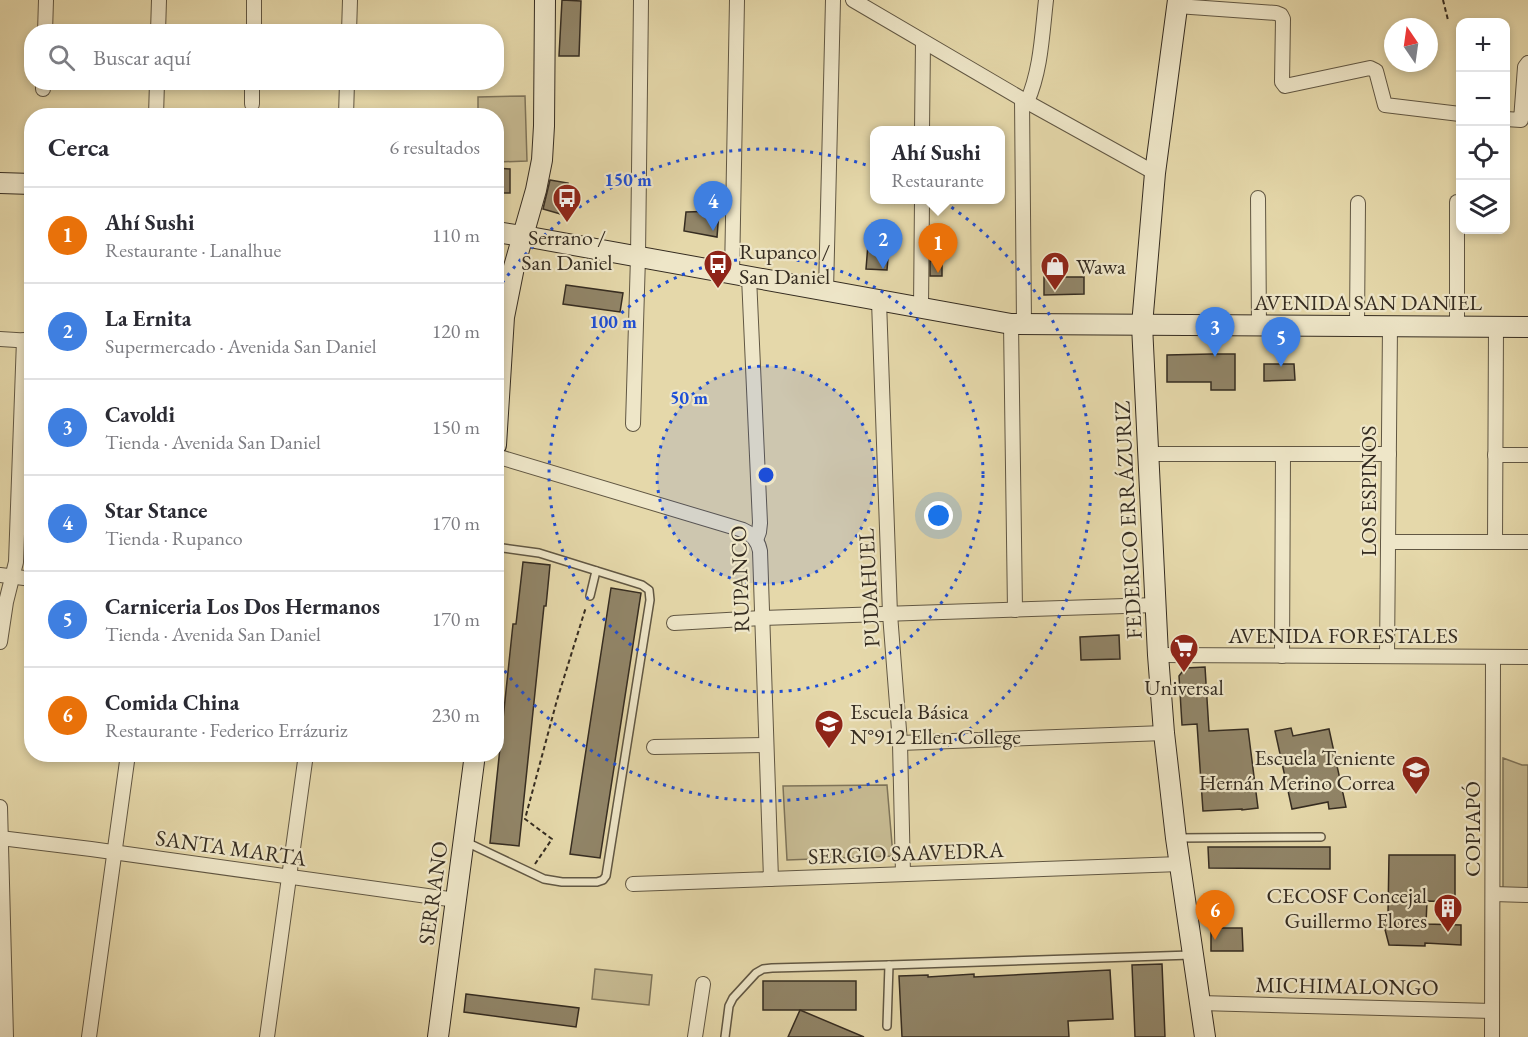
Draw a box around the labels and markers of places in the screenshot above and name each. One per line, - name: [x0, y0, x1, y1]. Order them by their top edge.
- bus stop icon: Serrano / San Daniel: [551, 182, 583, 224]
- pin: 4: [694, 182, 732, 231]
- pin: 2: [864, 220, 902, 269]
- place label: Serrano / San Daniel: [521, 223, 613, 277]
- pin: 1: [918, 224, 958, 273]
- place label: Rupanco / San Daniel: [739, 237, 830, 291]
- bus stop icon: Rupanco / San Daniel: [702, 248, 734, 290]
- shop icon: Wawa: [1039, 250, 1071, 292]
- place label: Wawa: [1076, 252, 1126, 281]
- pin: 3: [1196, 308, 1234, 357]
- pin: 5: [1262, 318, 1300, 367]
- centre of rings: [756, 465, 776, 485]
- supermarket icon: Universal: [1168, 632, 1200, 674]
- place label: Universal: [1144, 673, 1224, 702]
- place label: Escuela Básica N°912 Ellen College: [850, 697, 1021, 751]
- school or university icon: Escuela Básica N°912 Ellen College: [813, 708, 845, 750]
- place label: Escuela Teniente Hernán Merino Correa: [1199, 743, 1395, 797]
- school or university icon: Escuela Teniente Hernán Merino Correa: [1400, 754, 1432, 796]
- place label: CECOSF Concejal Guillermo Flores: [1266, 881, 1427, 935]
- pin: 6: [1196, 890, 1234, 940]
- building icon: CECOSF Concejal Guillermo Flores: [1432, 892, 1464, 934]

